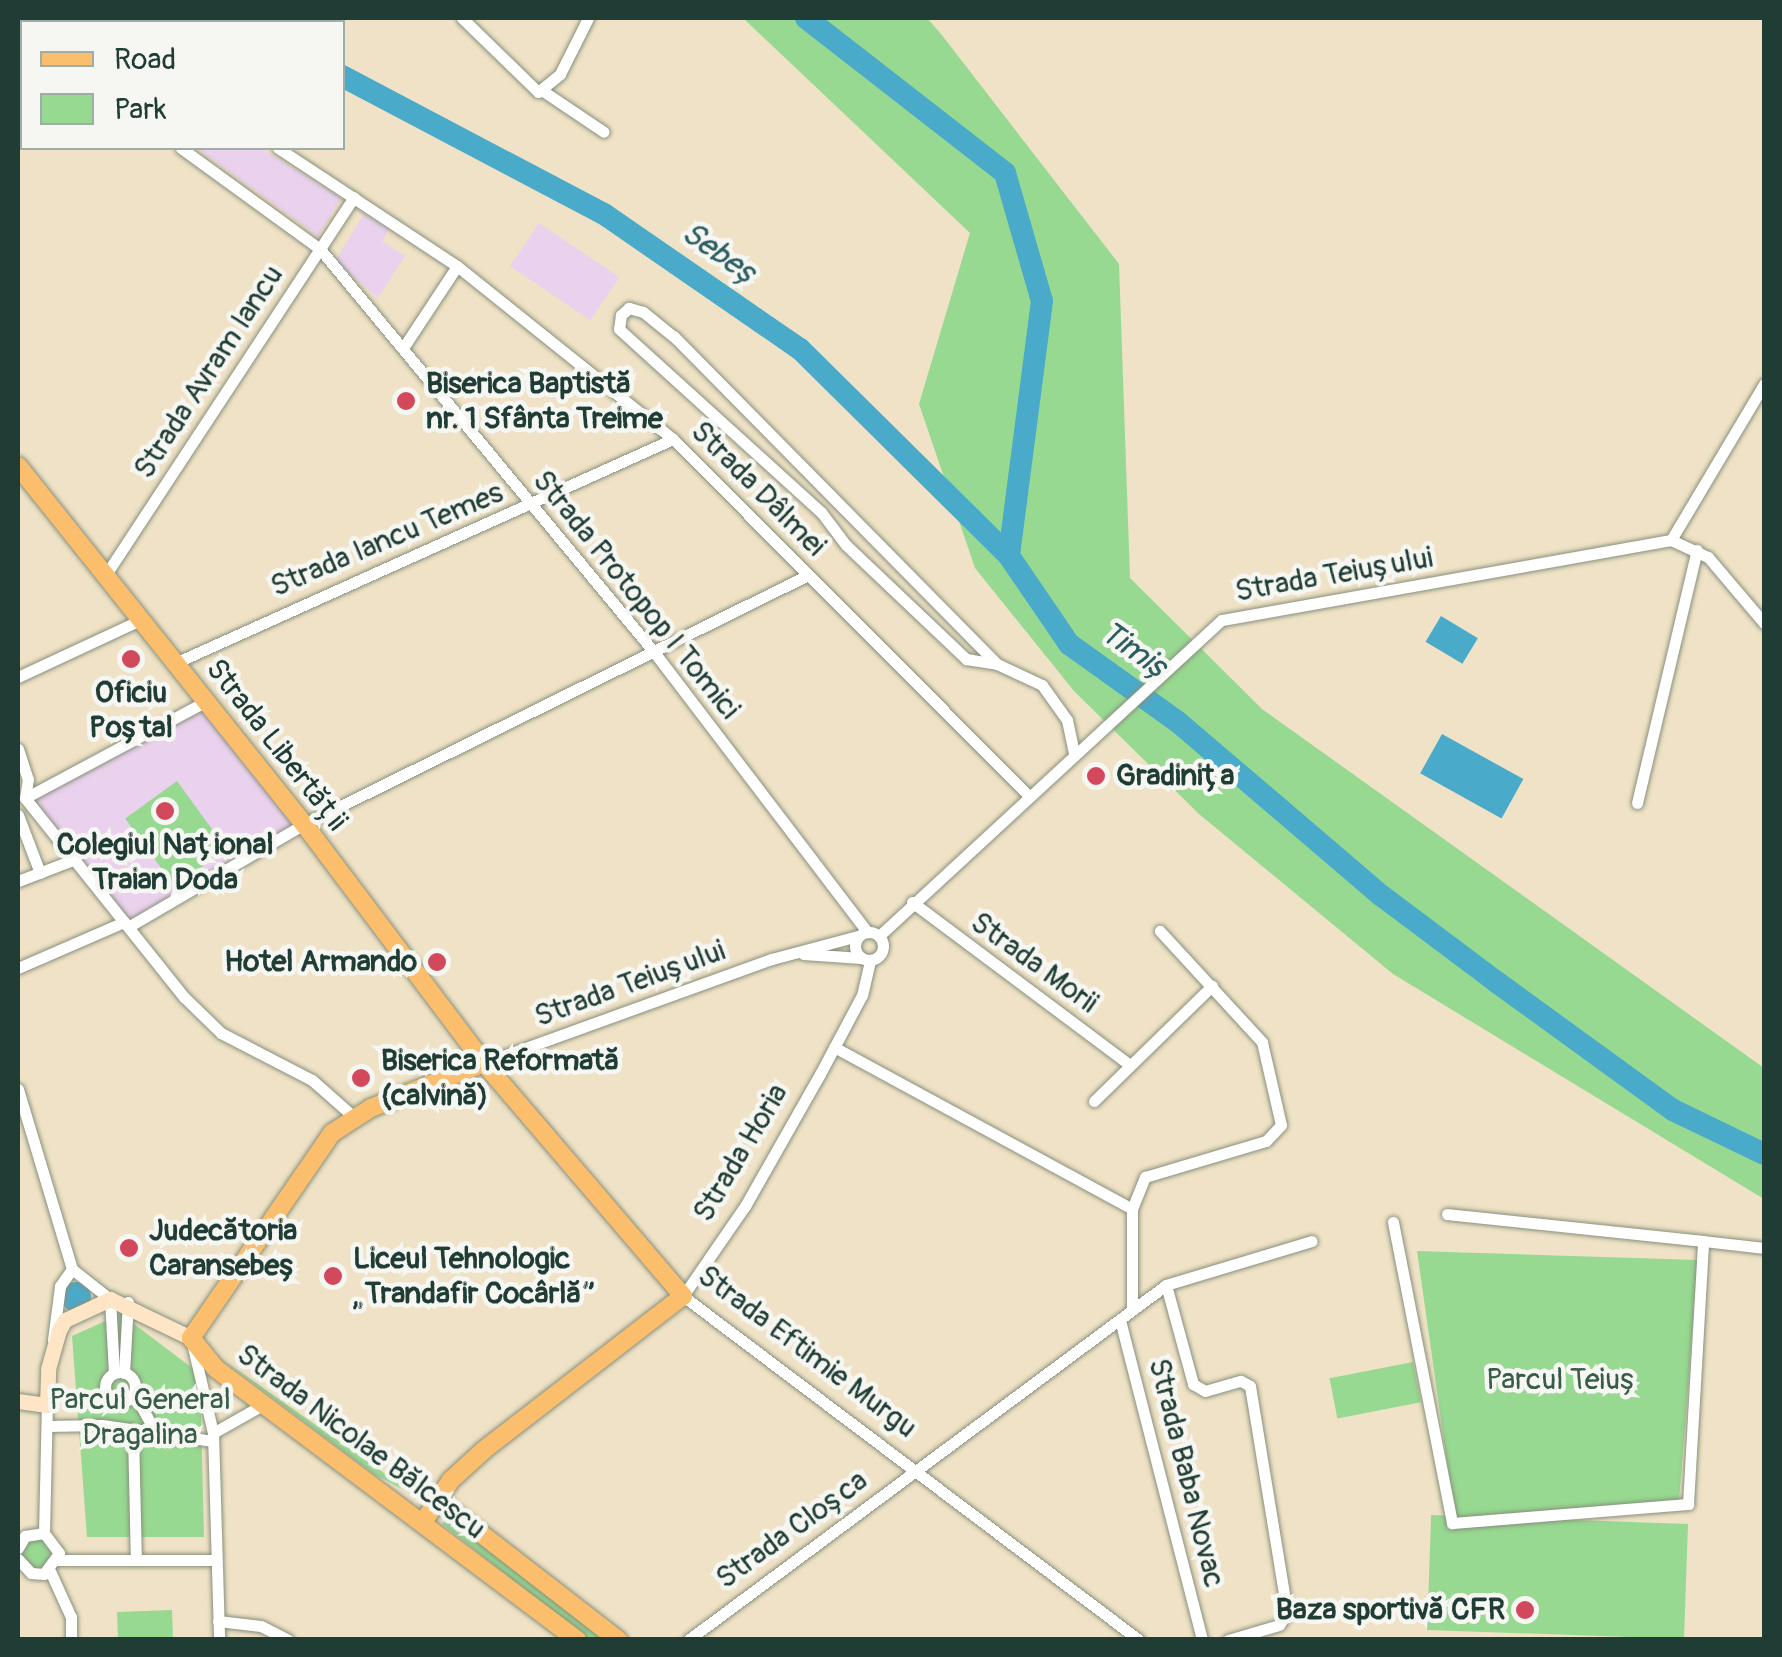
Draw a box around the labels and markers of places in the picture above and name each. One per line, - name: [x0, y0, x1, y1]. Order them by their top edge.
- place label: Biserica Baptistă nr. 1 Sfânta Treime: [426, 366, 663, 436]
- marker: Biserica Baptistă nr. 1 Sfânta Treime: [395, 390, 417, 412]
- marker: Oficiu Poștal: [120, 648, 142, 670]
- place label: Oficiu Poștal: [89, 675, 173, 746]
- place label: Gradinița: [1116, 758, 1235, 794]
- marker: Gradinița: [1085, 765, 1107, 787]
- marker: Colegiul Național Traian Doda: [154, 800, 176, 822]
- place label: Colegiul Național Traian Doda: [56, 827, 274, 898]
- place label: Hotel Armando: [224, 944, 417, 980]
- marker: Hotel Armando: [426, 951, 448, 973]
- place label: Biserica Reformată (calvină): [381, 1043, 620, 1114]
- marker: Biserica Reformată (calvină): [350, 1067, 372, 1089]
- place label: Judecătoria Caransebeș: [149, 1213, 297, 1284]
- marker: Judecătoria Caransebeș: [118, 1237, 140, 1259]
- place label: Liceul Tehnologic „Trandafir Cocârlă”: [353, 1241, 595, 1312]
- marker: Liceul Tehnologic „Trandafir Cocârlă”: [322, 1265, 344, 1287]
- place label: Baza sportivă CFR: [1276, 1592, 1505, 1628]
- marker: Baza sportivă CFR: [1514, 1599, 1536, 1621]

